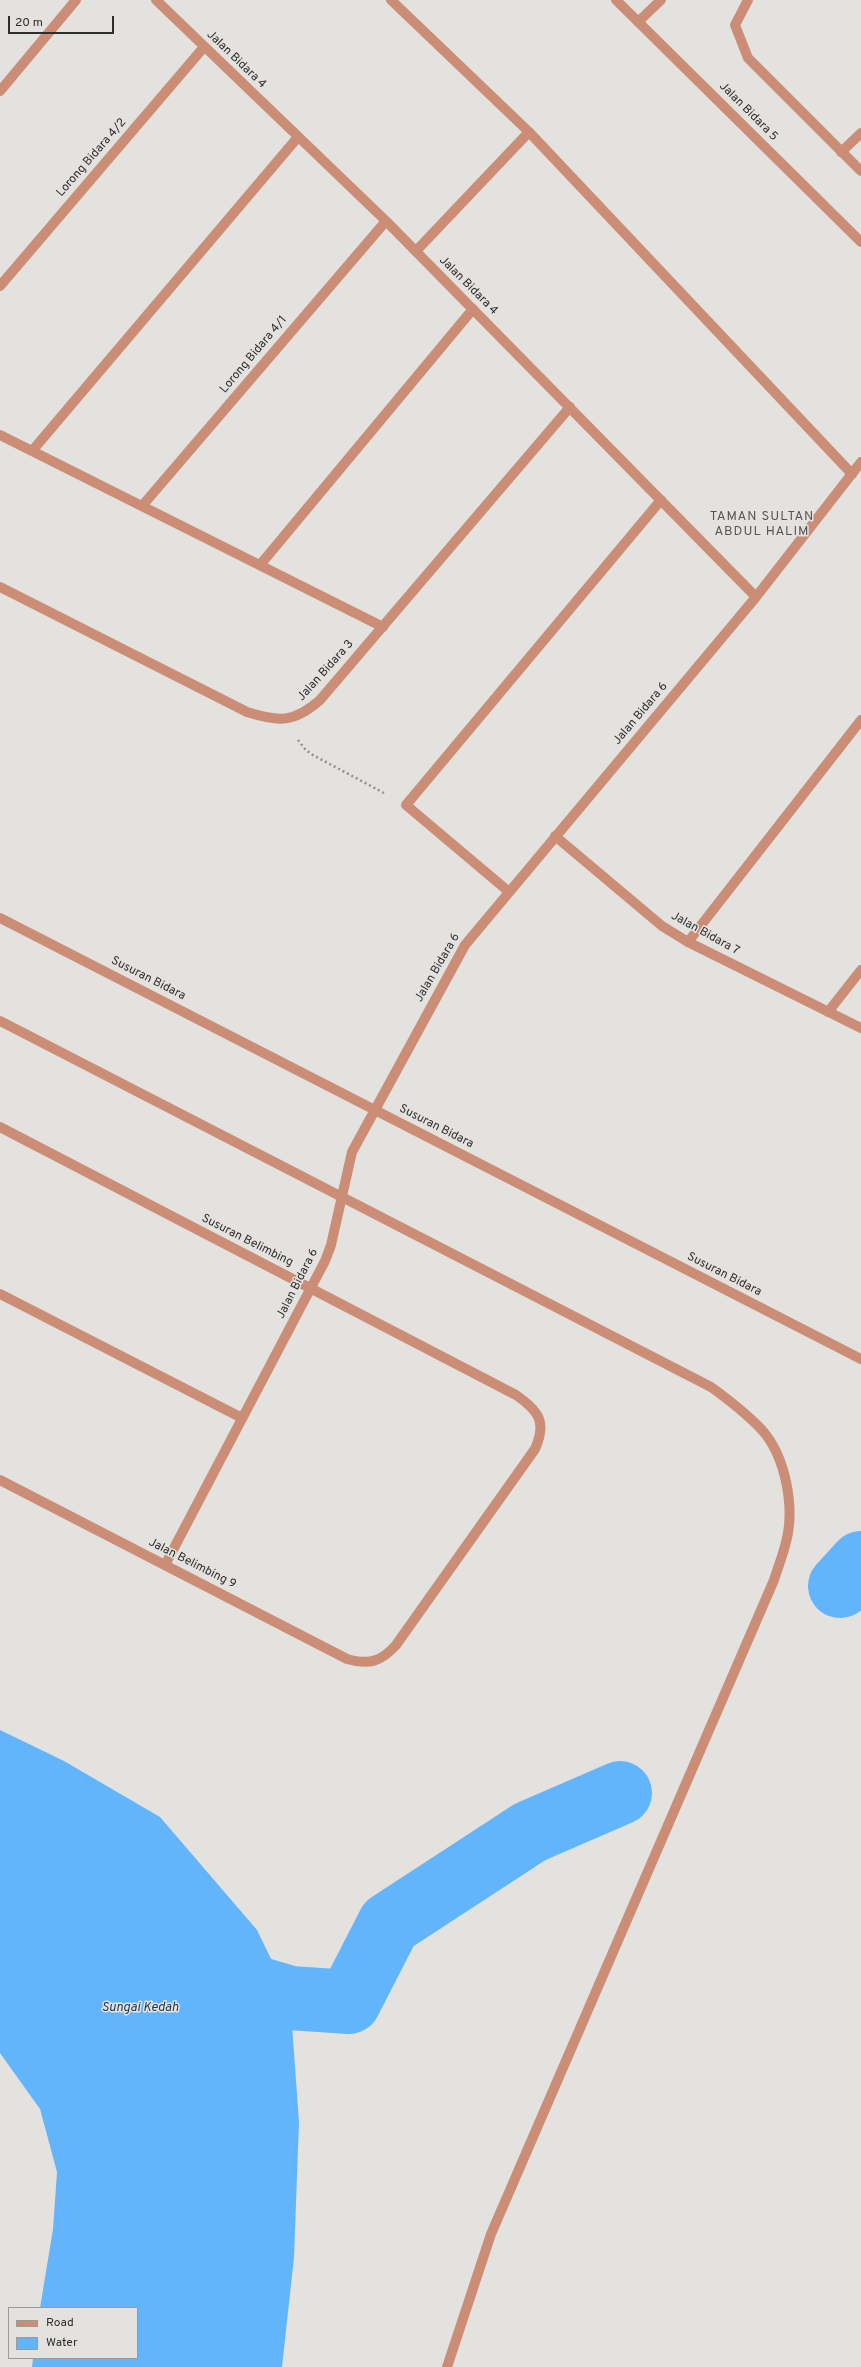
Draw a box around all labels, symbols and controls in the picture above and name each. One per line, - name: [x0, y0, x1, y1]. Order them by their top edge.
- scale bar: [10, 8, 116, 34]
- text: 20 m: [15, 15, 43, 31]
- street label: Jalan Bidara 4: [203, 28, 269, 92]
- street label: Jalan Bidara 5: [716, 80, 780, 144]
- street label: Lorong Bidara 4/2: [54, 116, 130, 200]
- street label: Jalan Bidara 4: [436, 254, 500, 318]
- street label: Lorong Bidara 4/1: [218, 313, 290, 397]
- district label: TAMAN SULTAN ABDUL HALIM: [710, 509, 814, 540]
- street label: Jalan Bidara 3: [295, 638, 357, 704]
- street label: Jalan Bidara 6: [611, 680, 671, 748]
- street label: Jalan Bidara 7: [668, 909, 742, 959]
- street label: Jalan Bidara 6: [413, 931, 463, 1005]
- street label: Susuran Bidara: [108, 954, 188, 1004]
- street label: Susuran Bidara: [396, 1102, 476, 1152]
- street label: Susuran Belimbing: [199, 1212, 295, 1270]
- street label: Jalan Bidara 6: [274, 1246, 322, 1322]
- street label: Susuran Bidara: [684, 1250, 764, 1300]
- street label: Jalan Belimbing 9: [146, 1536, 238, 1592]
- water label: Sungai Kedah: [101, 2000, 179, 2016]
- legend: [8, 2307, 138, 2359]
- text: Road: [46, 2315, 74, 2331]
- text: Water: [46, 2335, 78, 2351]

